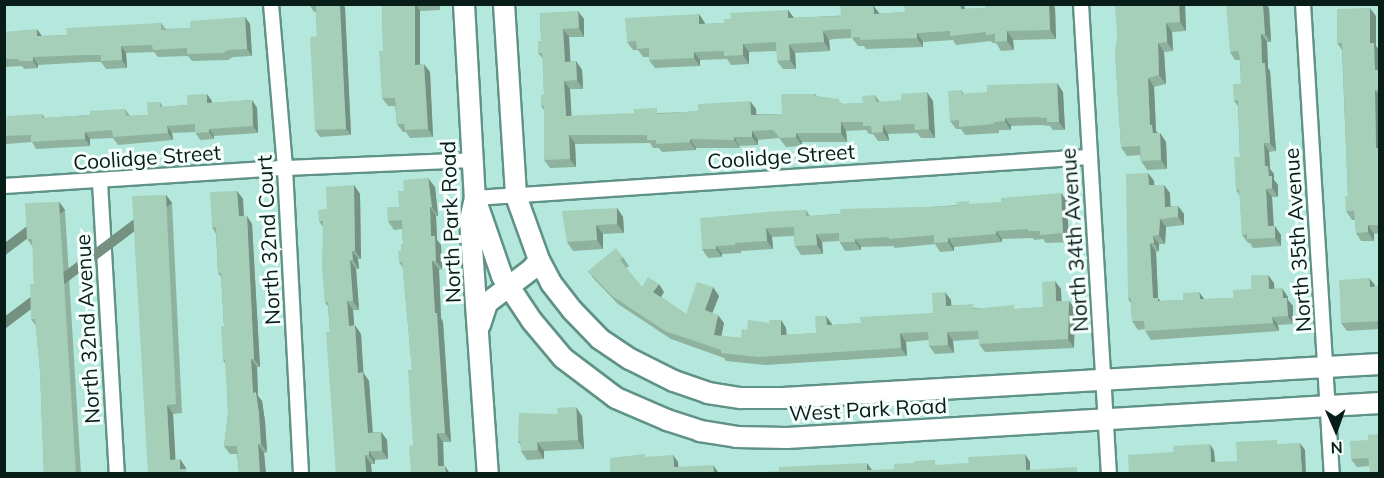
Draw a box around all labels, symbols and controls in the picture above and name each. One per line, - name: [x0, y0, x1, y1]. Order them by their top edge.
- street label: Coolidge Street: [706, 138, 856, 174]
- street label: Coolidge Street: [72, 139, 222, 175]
- street label: North Park Road: [435, 141, 465, 303]
- street label: North 34th Avenue: [1055, 147, 1093, 333]
- street label: North 35th Avenue: [1278, 147, 1316, 333]
- street label: North 32nd Court: [251, 155, 285, 325]
- street label: North 32nd Avenue: [69, 234, 105, 424]
- street label: West Park Road: [789, 392, 947, 426]
- north arrow: [1306, 400, 1366, 460]
- text: N: [1330, 438, 1343, 458]

